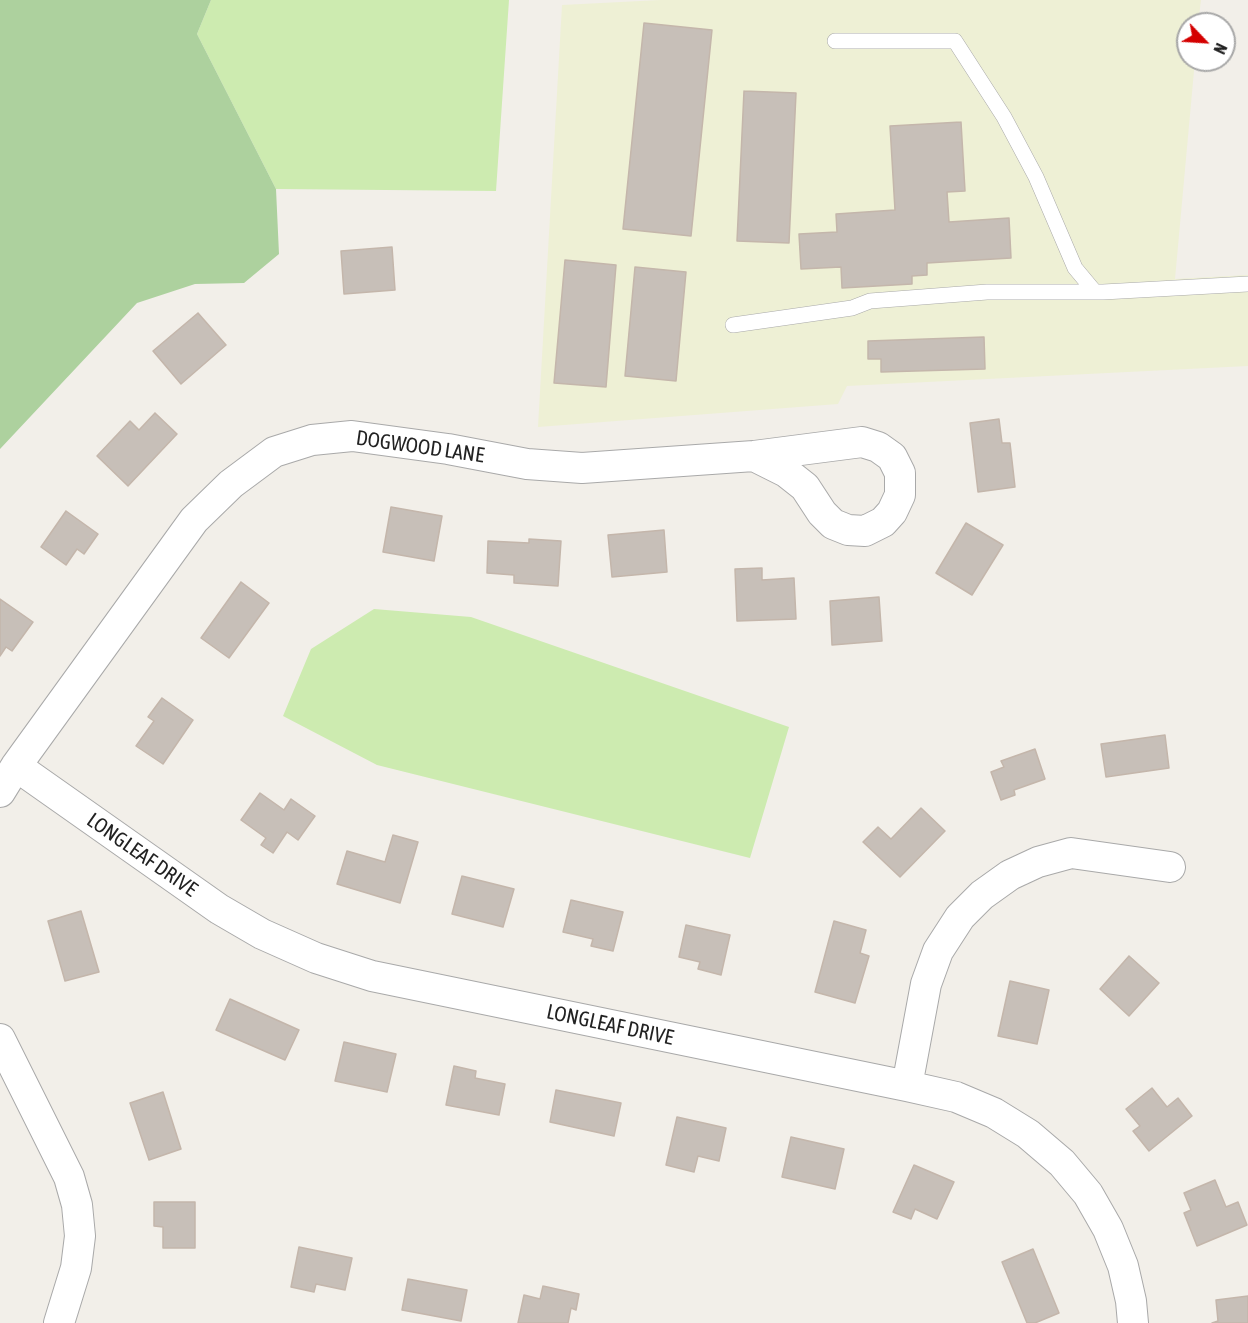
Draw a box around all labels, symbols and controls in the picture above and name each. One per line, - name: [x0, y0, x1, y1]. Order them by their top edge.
- north arrow: [1176, 12, 1236, 72]
- text: N: [1210, 41, 1231, 57]
- street label: DOGWOOD LANE: [354, 426, 486, 468]
- street label: LONGLEAF DRIVE: [82, 808, 202, 902]
- street label: LONGLEAF DRIVE: [544, 999, 676, 1051]

